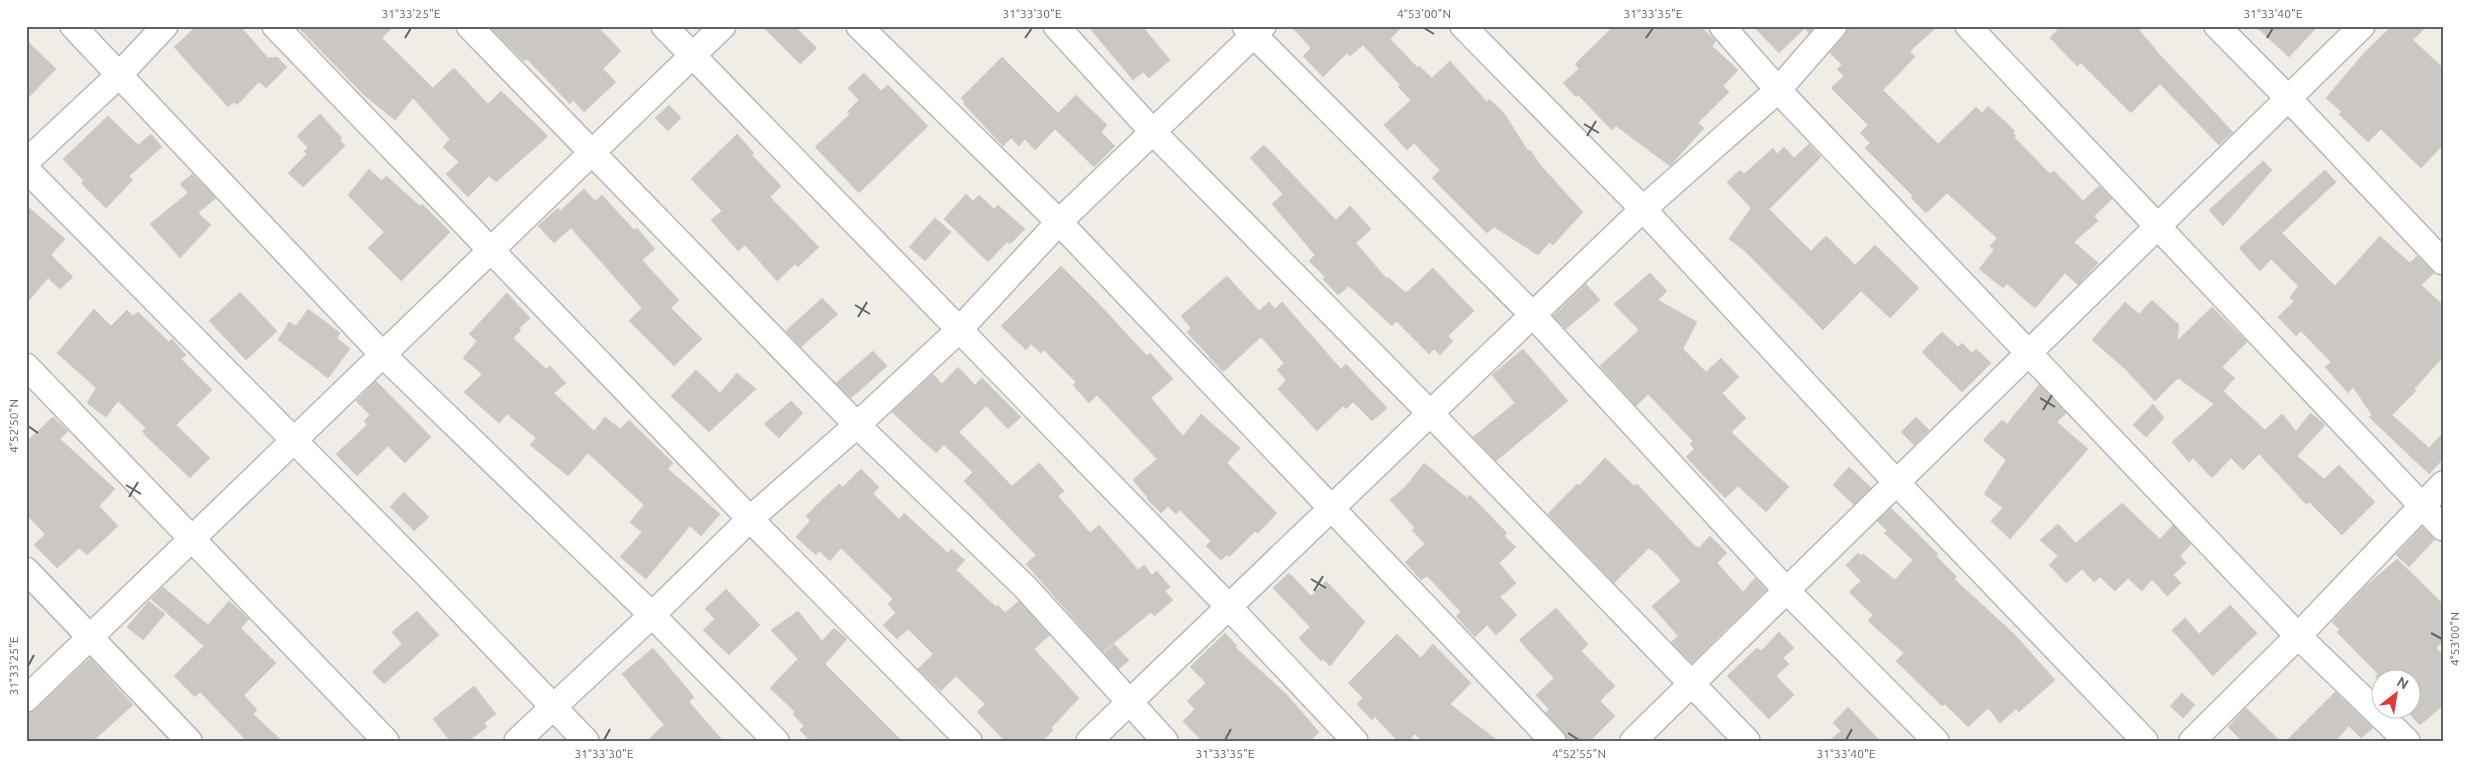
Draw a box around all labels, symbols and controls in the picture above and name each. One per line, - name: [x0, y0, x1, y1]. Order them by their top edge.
- text: 31°33'25"E: [382, 7, 441, 20]
- text: 31°33'30"E: [1003, 7, 1062, 20]
- text: 4°53'00"N: [1397, 7, 1451, 20]
- text: 31°33'35"E: [1624, 7, 1683, 20]
- text: 31°33'40"E: [2244, 7, 2303, 20]
- text: 4°52'50"N: [7, 399, 20, 453]
- text: 4°53'00"N: [2448, 612, 2461, 666]
- text: 31°33'25"E: [7, 636, 20, 695]
- north arrow: [2372, 670, 2422, 720]
- text: N: [2394, 673, 2411, 692]
- text: 31°33'30"E: [575, 747, 634, 760]
- text: 31°33'35"E: [1196, 747, 1255, 760]
- text: 4°52'55"N: [1552, 747, 1606, 760]
- text: 31°33'40"E: [1817, 747, 1876, 760]

